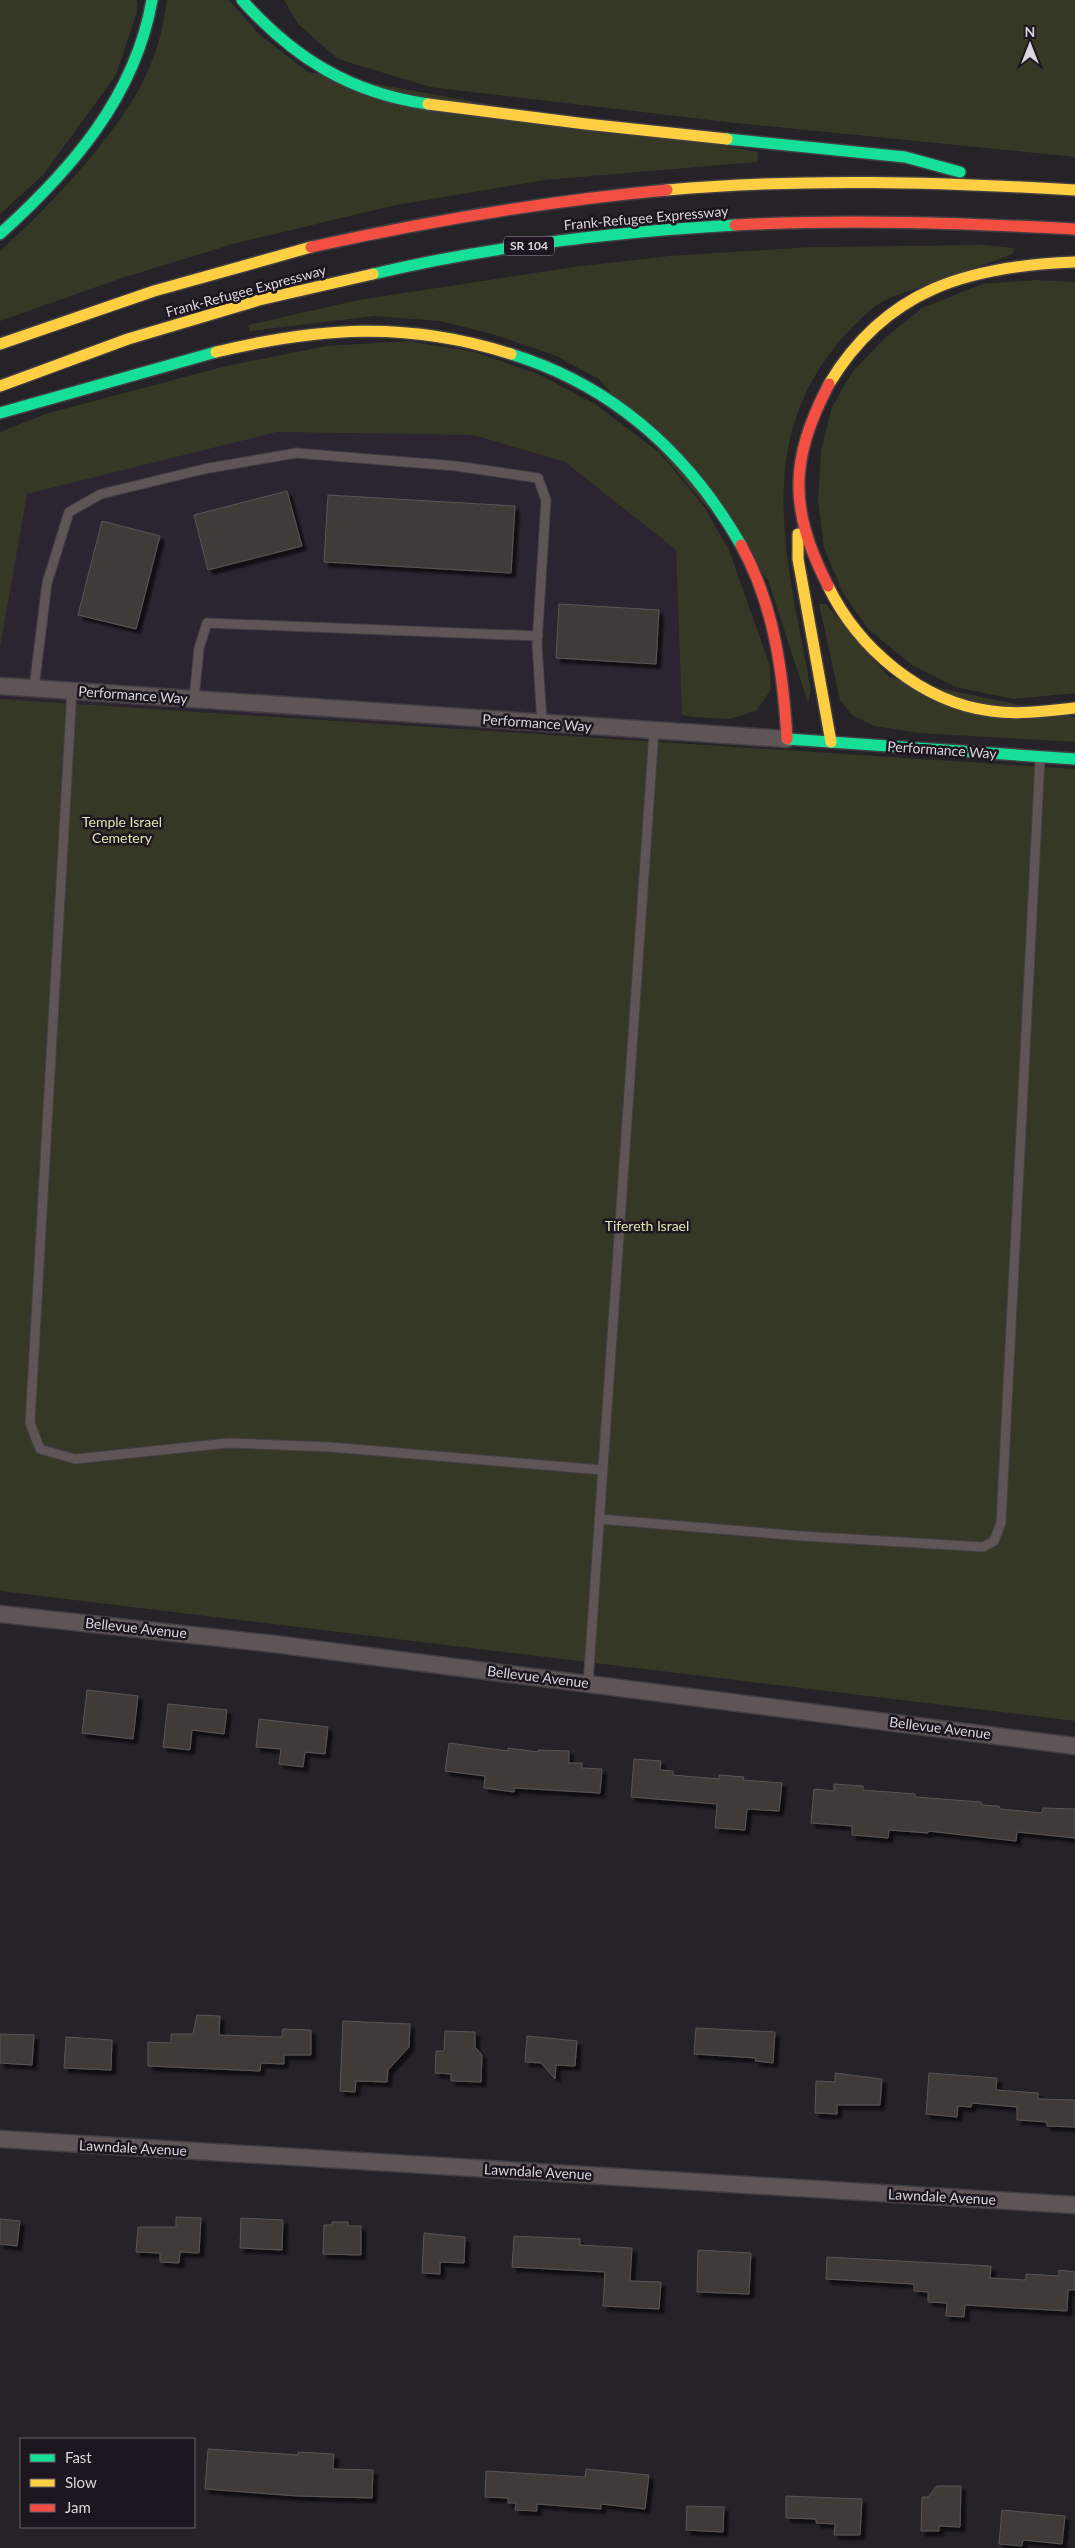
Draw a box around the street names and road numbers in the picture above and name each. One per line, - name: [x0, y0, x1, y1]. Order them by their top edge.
- street label: Frank-Refugee Expressway: [563, 202, 730, 233]
- road number: SR 104: [504, 237, 554, 256]
- street label: Frank-Refugee Expressway: [164, 261, 329, 320]
- street label: Performance Way: [78, 682, 189, 707]
- street label: Performance Way: [482, 710, 593, 735]
- street label: Performance Way: [887, 737, 998, 762]
- street label: Bellevue Avenue: [84, 1614, 188, 1641]
- street label: Bellevue Avenue: [486, 1662, 590, 1691]
- street label: Bellevue Avenue: [888, 1713, 992, 1742]
- street label: Lawndale Avenue: [79, 2136, 187, 2159]
- street label: Lawndale Avenue: [484, 2160, 592, 2183]
- street label: Lawndale Avenue: [888, 2185, 996, 2208]

